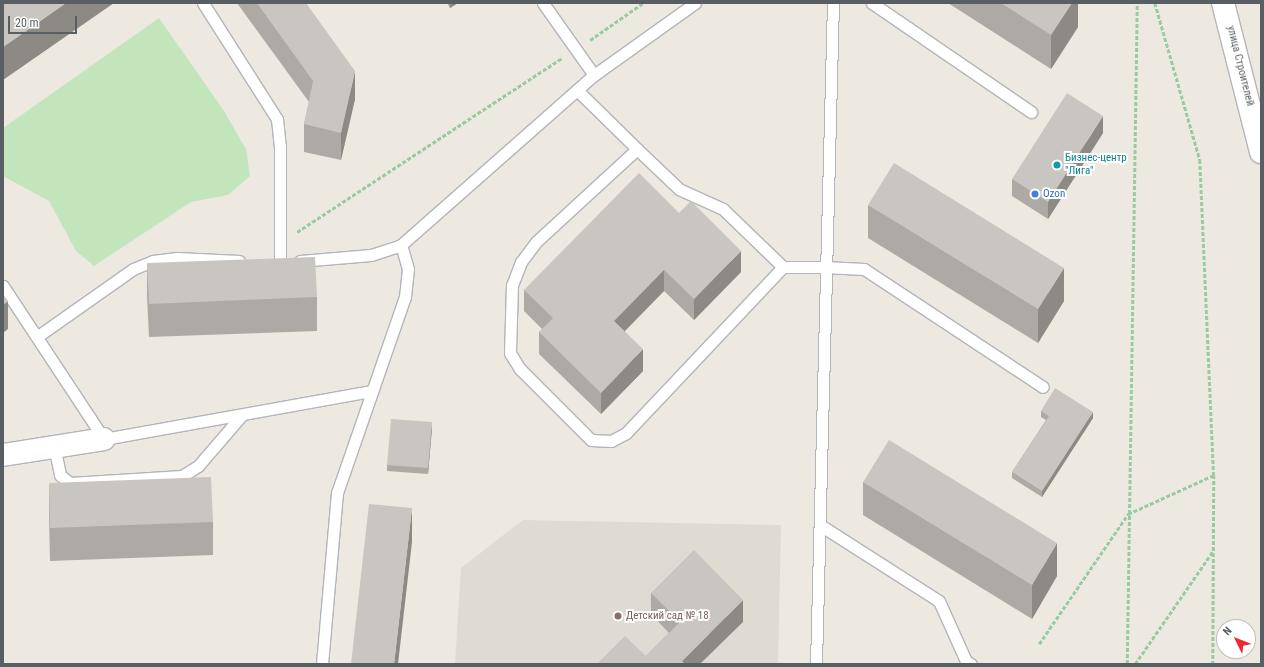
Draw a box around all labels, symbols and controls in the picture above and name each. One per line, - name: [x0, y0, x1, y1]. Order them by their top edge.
- scale bar: [10, 8, 79, 34]
- text: 20 m: [15, 16, 39, 30]
- street label: улица Строителей: [1224, 24, 1256, 108]
- place label: Бизнес-центр "Лига": [1065, 152, 1127, 178]
- marker: Бизнес-центр "Лига": [1052, 160, 1062, 170]
- place label: Ozon: [1043, 187, 1065, 201]
- marker: Ozon: [1030, 189, 1040, 199]
- place label: Детский сад № 18: [626, 609, 709, 623]
- marker: Детский сад № 18: [613, 611, 623, 621]
- north arrow: [1216, 619, 1256, 659]
- text: N: [1221, 624, 1235, 638]

